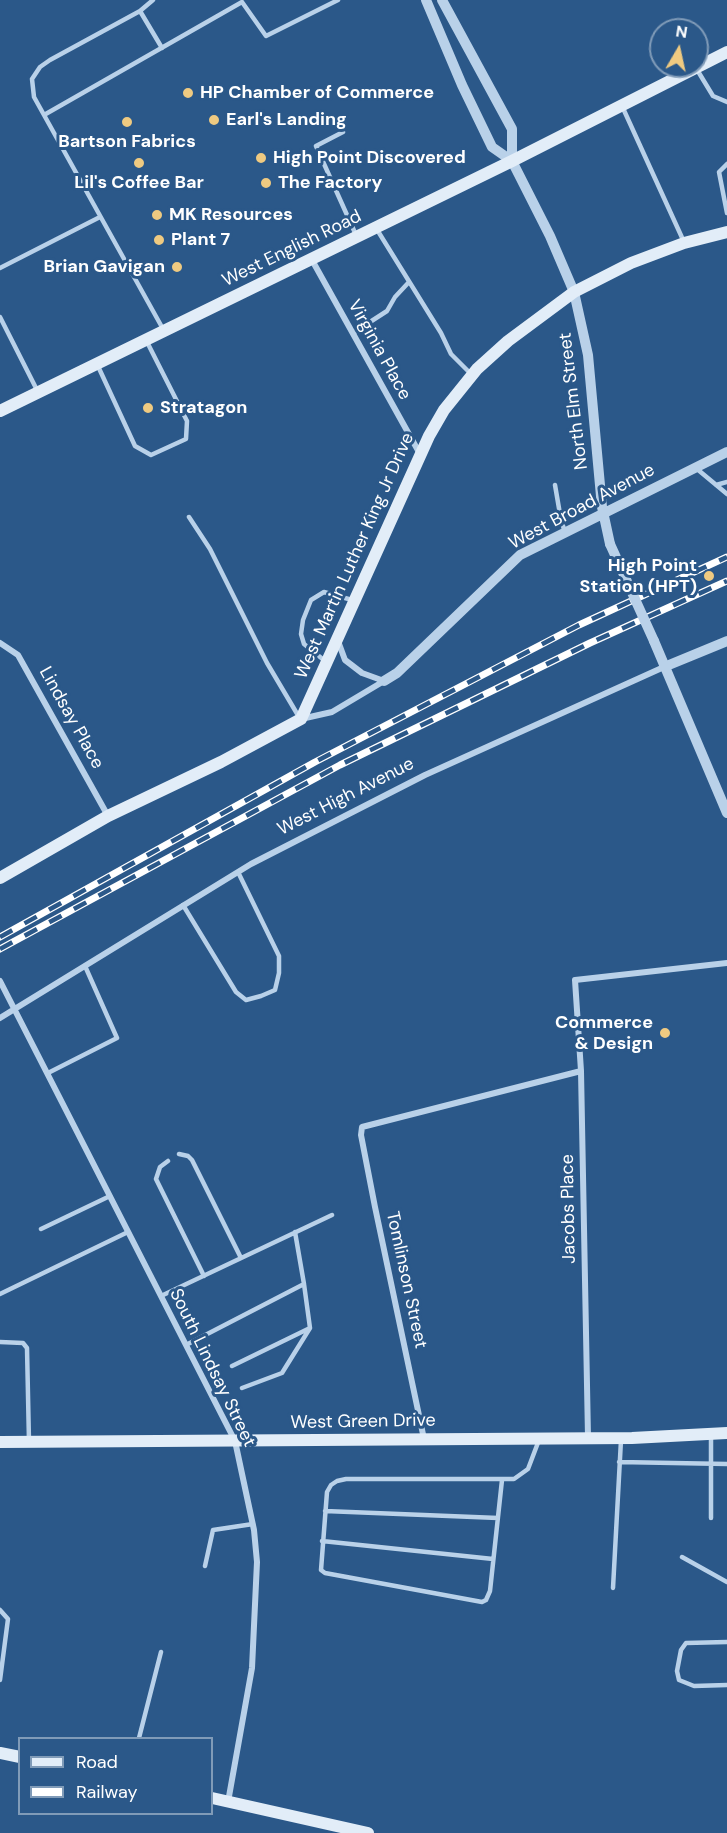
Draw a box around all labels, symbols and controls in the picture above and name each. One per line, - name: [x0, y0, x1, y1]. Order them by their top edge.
- north arrow: [649, 18, 709, 78]
- text: N: [674, 20, 689, 43]
- place label: HP Chamber of Commerce: [200, 82, 434, 104]
- marker: HP Chamber of Commerce: [181, 86, 195, 100]
- place label: Earl's Landing: [226, 109, 347, 131]
- marker: Earl's Landing: [207, 113, 221, 127]
- marker: Bartson Fabrics: [120, 115, 134, 129]
- place label: Bartson Fabrics: [58, 131, 196, 153]
- place label: High Point Discovered: [273, 147, 466, 169]
- marker: High Point Discovered: [254, 151, 268, 165]
- marker: Lil's Coffee Bar: [132, 156, 146, 170]
- place label: Lil's Coffee Bar: [74, 172, 204, 194]
- place label: The Factory: [278, 172, 382, 194]
- marker: The Factory: [259, 176, 273, 190]
- place label: MK Resources: [169, 204, 293, 226]
- street label: West English Road: [219, 206, 365, 292]
- marker: MK Resources: [150, 208, 164, 222]
- place label: Plant 7: [171, 229, 230, 251]
- marker: Plant 7: [152, 233, 166, 247]
- place label: Brian Gavigan: [44, 256, 165, 278]
- marker: Brian Gavigan: [170, 260, 184, 274]
- street label: Virginia Place: [343, 296, 415, 404]
- street label: North Elm Street: [555, 331, 593, 471]
- place label: Stratagon: [160, 397, 247, 419]
- marker: Stratagon: [141, 401, 155, 415]
- street label: West Martin Luther King Jr Drive: [291, 430, 419, 682]
- street label: West Broad Avenue: [505, 459, 659, 555]
- place label: High Point Station (HPT): [580, 555, 697, 598]
- marker: High Point Station (HPT): [702, 569, 716, 583]
- street label: Lindsay Place: [34, 663, 108, 773]
- street label: West High Avenue: [274, 753, 418, 841]
- place label: Commerce & Design: [555, 1012, 653, 1054]
- marker: Commerce & Design: [658, 1026, 672, 1040]
- street label: Jacobs Place: [557, 1154, 581, 1264]
- street label: Tomlinson Street: [381, 1209, 431, 1351]
- street label: South Lindsay Street: [164, 1285, 260, 1451]
- street label: West Green Drive: [290, 1410, 436, 1434]
- legend: [18, 1737, 213, 1815]
- text: Road: [76, 1750, 118, 1774]
- text: Railway: [76, 1780, 138, 1804]

